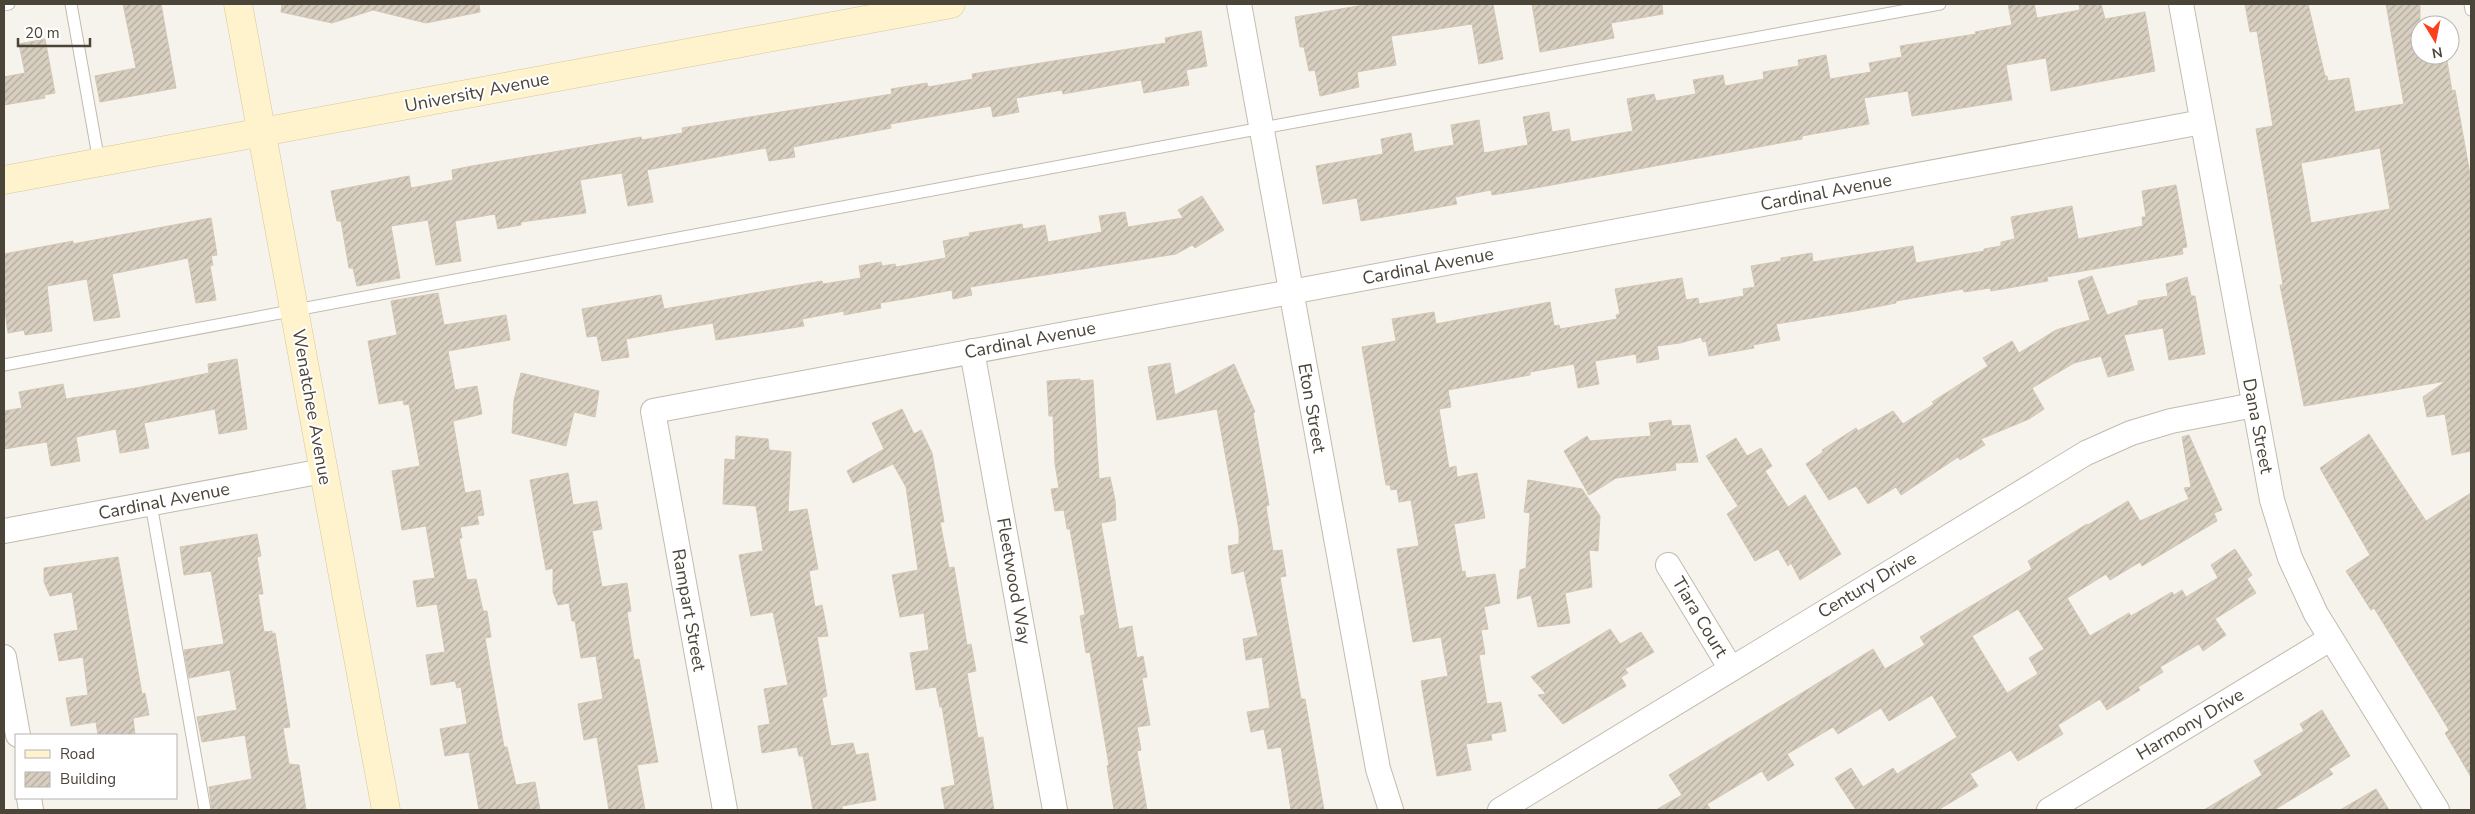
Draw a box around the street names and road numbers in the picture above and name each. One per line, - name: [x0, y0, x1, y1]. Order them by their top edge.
- street label: University Avenue: [403, 66, 551, 118]
- street label: Cardinal Avenue: [1758, 167, 1894, 217]
- street label: Cardinal Avenue: [1360, 241, 1496, 291]
- street label: Cardinal Avenue: [962, 315, 1098, 365]
- street label: Wenatchee Avenue: [286, 327, 338, 487]
- street label: Eton Street: [1292, 361, 1332, 455]
- street label: Dana Street: [2237, 376, 2279, 476]
- street label: Cardinal Avenue: [96, 476, 232, 526]
- street label: Fleetwood Way: [991, 516, 1037, 647]
- street label: Century Drive: [1813, 546, 1921, 624]
- street label: Rampart Street: [666, 547, 712, 674]
- street label: Tiara Court: [1667, 572, 1734, 662]
- street label: Harmony Drive: [2132, 682, 2248, 766]

